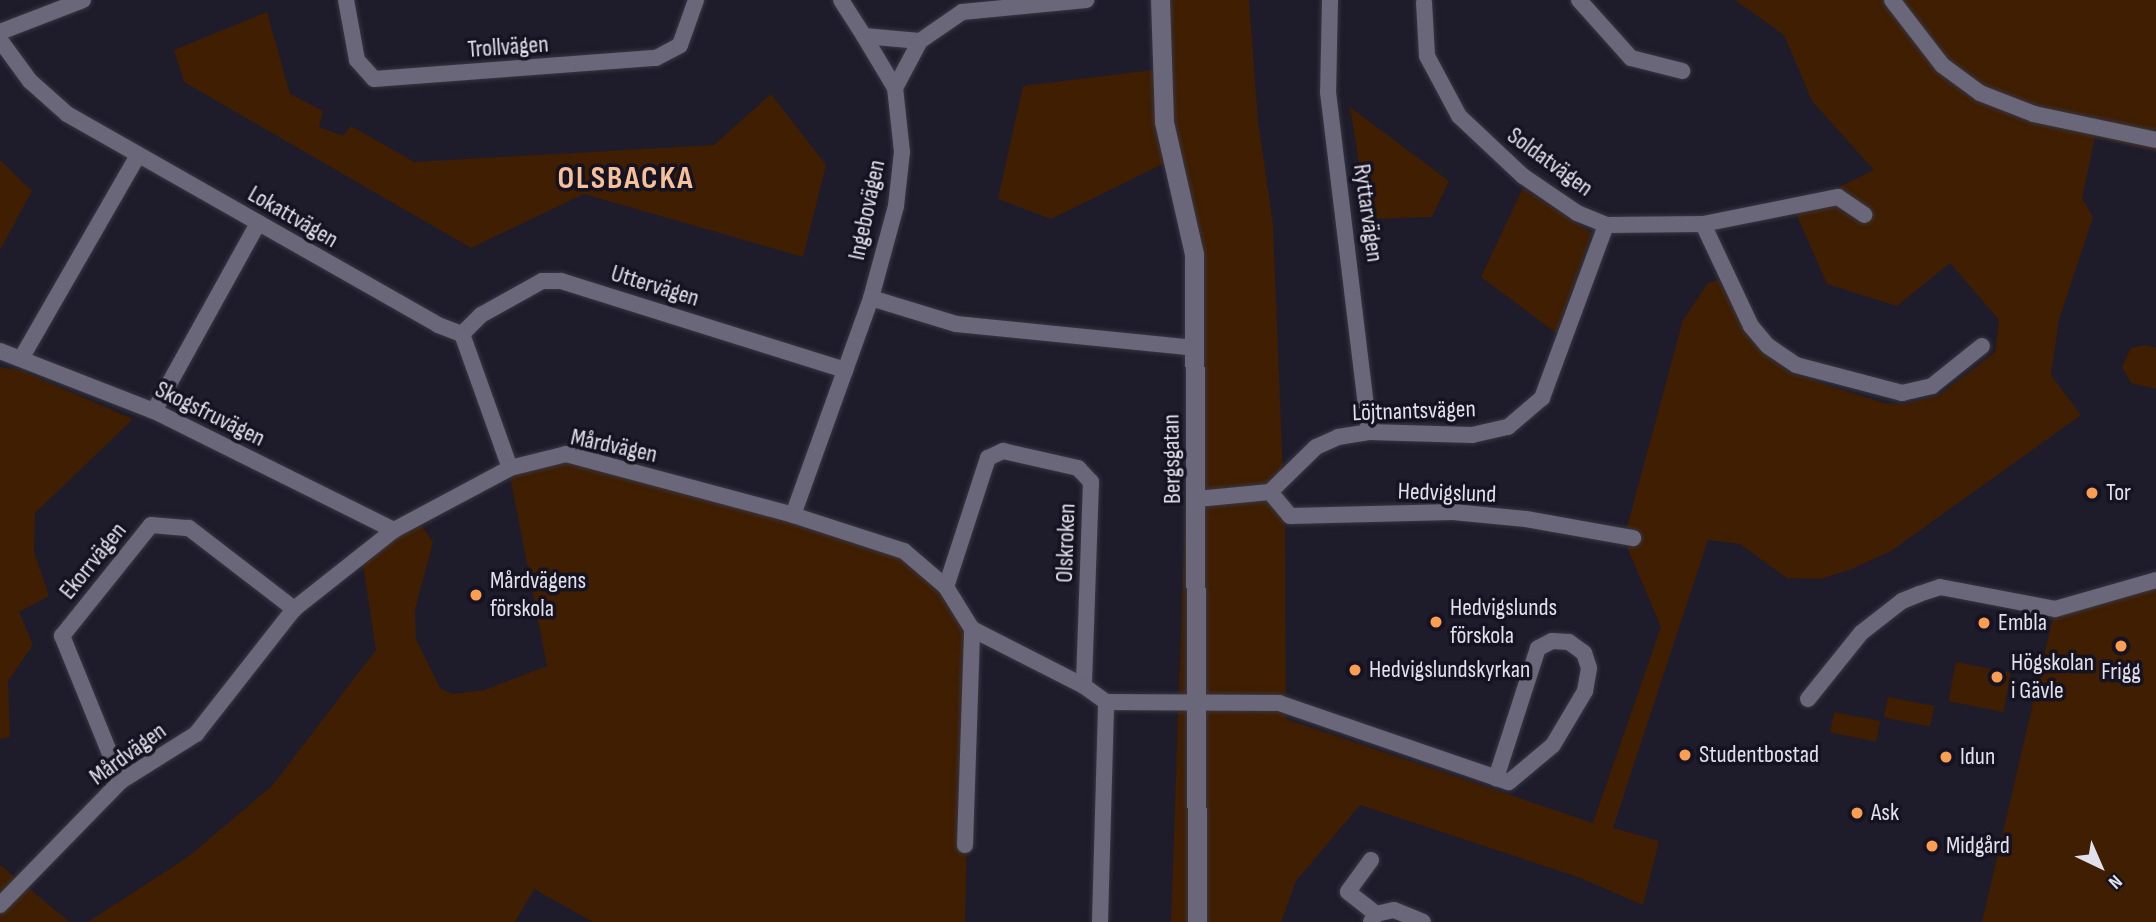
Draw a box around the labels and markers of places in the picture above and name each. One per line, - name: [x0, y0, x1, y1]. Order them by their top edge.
- place label: Tor: [2106, 479, 2131, 507]
- marker: Tor: [2084, 485, 2100, 501]
- place label: Mårdvägens förskola: [490, 567, 586, 623]
- marker: Mårdvägens förskola: [468, 587, 484, 603]
- place label: Hedvigslunds förskola: [1450, 594, 1557, 650]
- place label: Embla: [1998, 609, 2047, 637]
- marker: Hedvigslunds förskola: [1428, 614, 1444, 630]
- marker: Embla: [1976, 615, 1992, 631]
- marker: Frigg: [2113, 638, 2129, 654]
- place label: Högskolan i Gävle: [2011, 649, 2094, 705]
- place label: Hedvigslundskyrkan: [1369, 656, 1530, 684]
- place label: Frigg: [2101, 658, 2141, 686]
- marker: Hedvigslundskyrkan: [1347, 662, 1363, 678]
- marker: Högskolan i Gävle: [1989, 669, 2005, 685]
- place label: Studentbostad: [1699, 741, 1819, 769]
- place label: Idun: [1960, 743, 1995, 771]
- marker: Studentbostad: [1677, 747, 1693, 763]
- marker: Idun: [1938, 749, 1954, 765]
- place label: Ask: [1871, 799, 1899, 827]
- marker: Ask: [1849, 805, 1865, 821]
- place label: Midgård: [1946, 832, 2010, 860]
- marker: Midgård: [1924, 838, 1940, 854]

